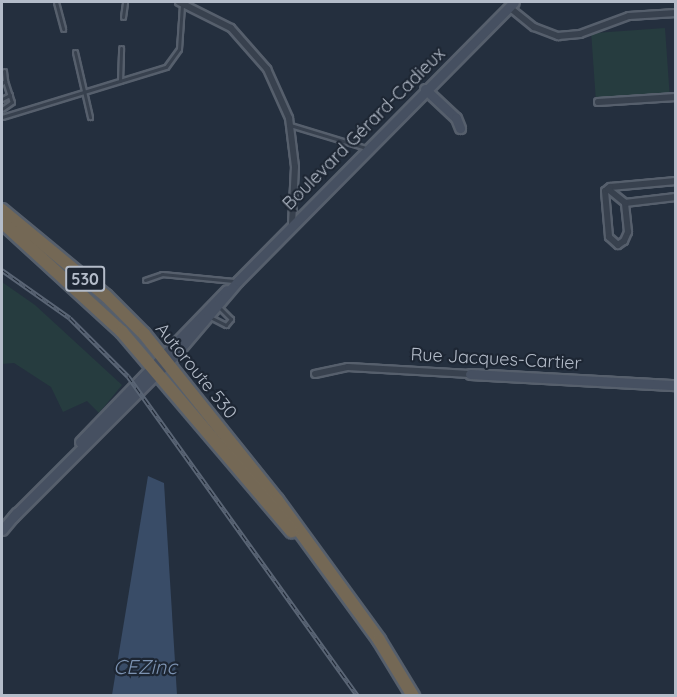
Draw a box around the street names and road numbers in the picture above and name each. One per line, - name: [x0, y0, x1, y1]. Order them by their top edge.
- street label: Boulevard Gérard-Cadieux: [278, 43, 450, 215]
- road number: 530: [64, 266, 106, 292]
- street label: Autoroute 530: [151, 319, 241, 423]
- street label: Rue Jacques-Cartier: [410, 344, 582, 374]

